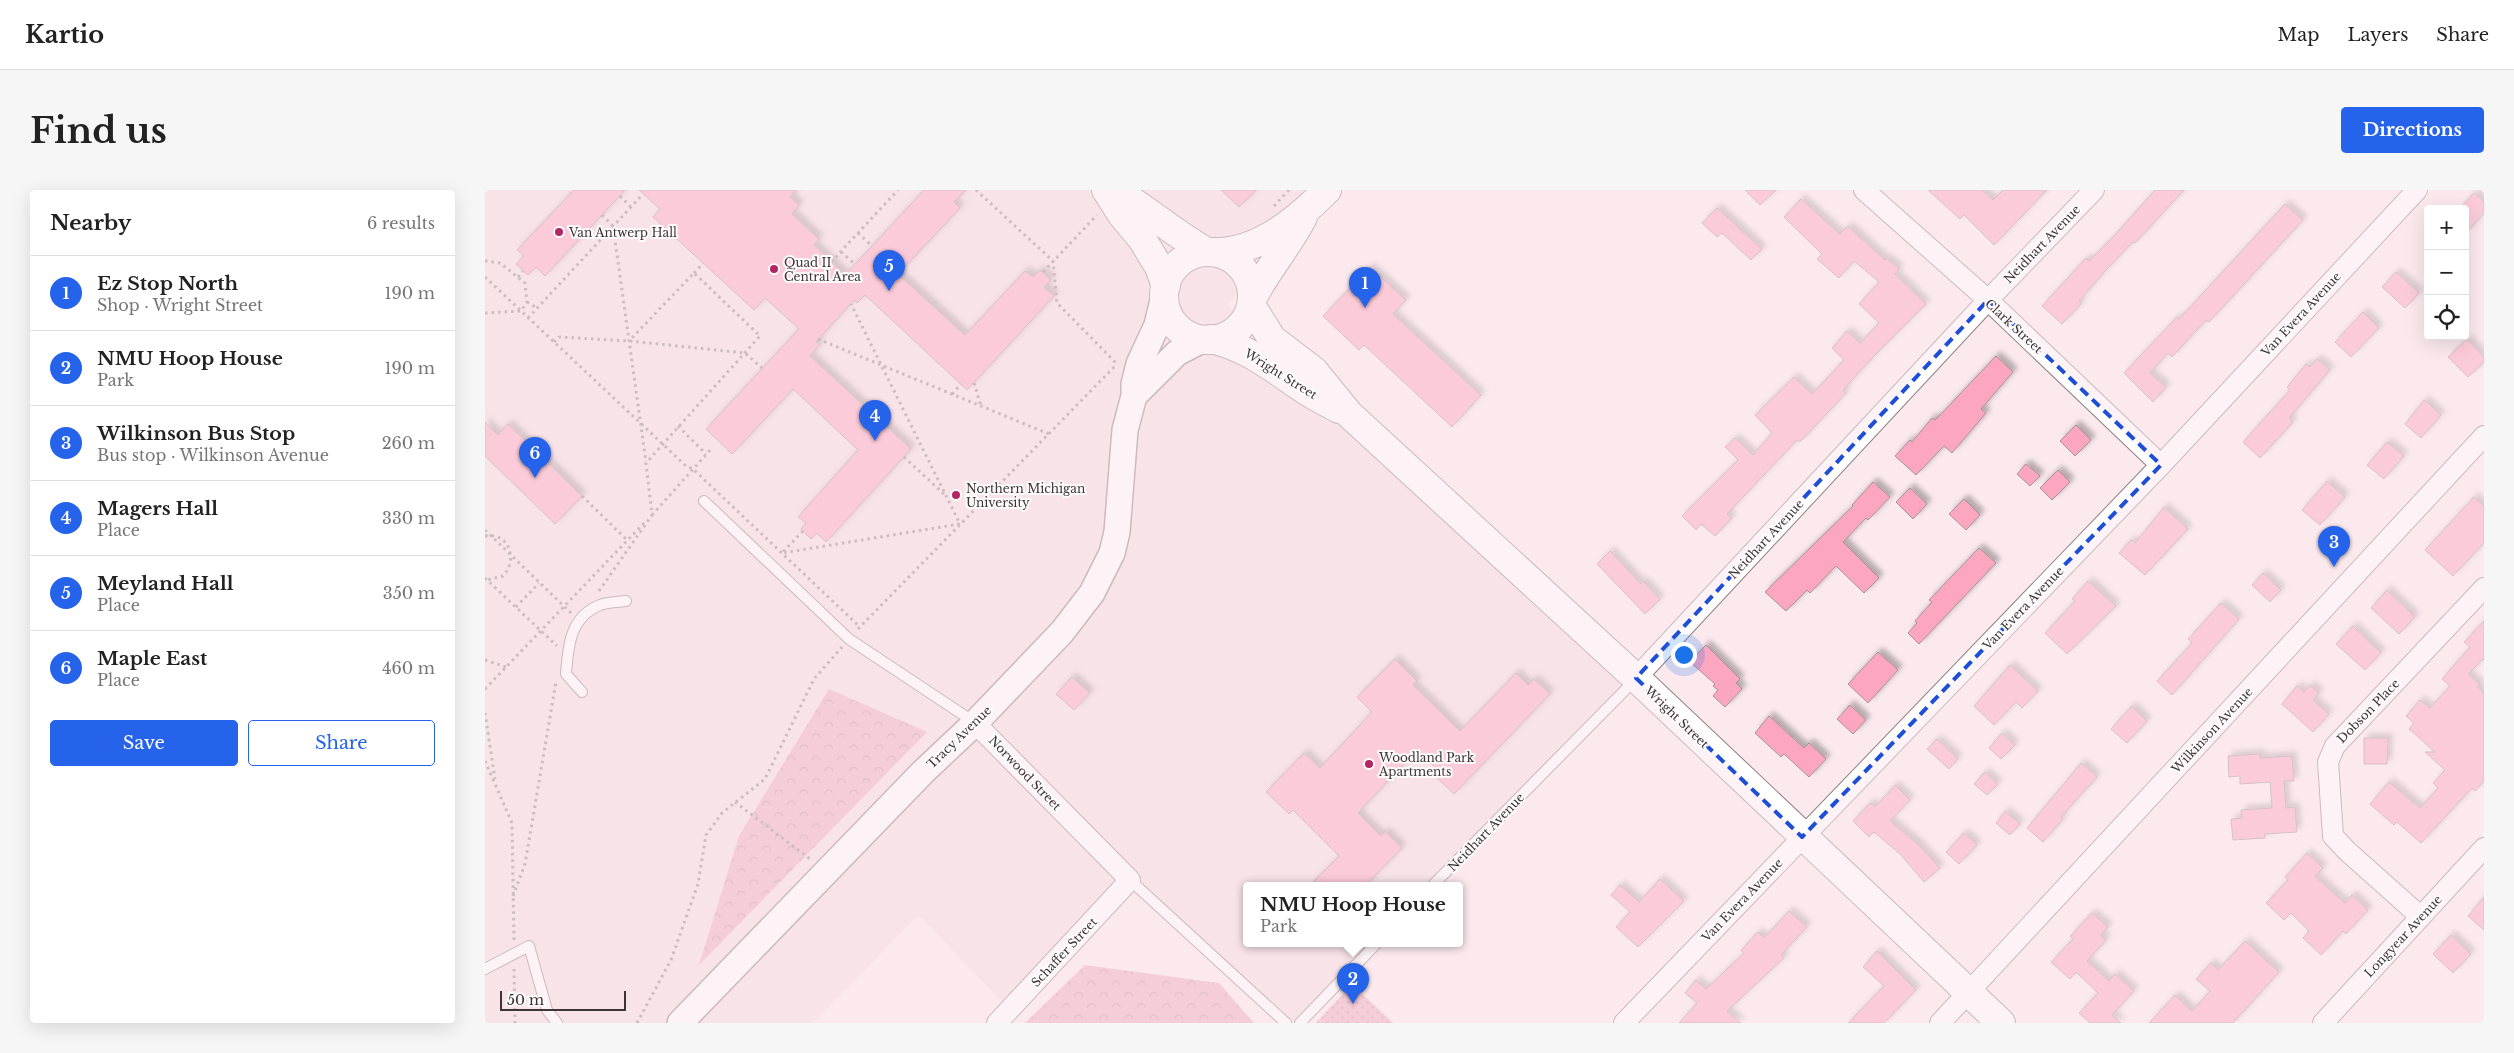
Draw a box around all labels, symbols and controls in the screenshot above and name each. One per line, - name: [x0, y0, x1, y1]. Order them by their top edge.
- text: Kartio: [25, 20, 104, 49]
- text: Map: [2278, 24, 2319, 46]
- text: Layers: [2347, 24, 2408, 46]
- text: Share: [2436, 24, 2489, 46]
- button: Directions: [2341, 107, 2484, 153]
- text: Find us: [30, 109, 167, 152]
- street label: Neidhart Avenue: [2001, 202, 2083, 286]
- map controls: [2424, 205, 2469, 340]
- button: +: [2424, 205, 2469, 250]
- text: Nearby: [50, 210, 131, 236]
- text: 6 results: [367, 213, 435, 233]
- place label: Van Antwerp Hall: [568, 225, 677, 240]
- marker: Van Antwerp Hall: [553, 226, 565, 238]
- pin: 5: [873, 250, 905, 291]
- button: −: [2424, 250, 2469, 295]
- place label: Quad II Central Area: [784, 255, 861, 284]
- marker: Quad II Central Area: [768, 263, 780, 275]
- pin: 1: [1349, 267, 1381, 308]
- street label: Van Evera Avenue: [2257, 269, 2344, 360]
- text: Ez Stop North: [97, 272, 238, 295]
- text: 1: [63, 283, 69, 303]
- text: 190 m: [384, 283, 435, 303]
- text: Shop · Wright Street: [97, 295, 263, 315]
- button: locate: [2424, 295, 2469, 340]
- street label: Clark Street: [1982, 296, 2046, 357]
- street label: Wright Street: [1241, 345, 1320, 403]
- text: NMU Hoop House: [97, 347, 283, 370]
- text: 2: [61, 358, 71, 378]
- text: 190 m: [384, 358, 435, 378]
- text: Park: [97, 370, 134, 390]
- pin: 4: [859, 400, 891, 441]
- text: Wilkinson Bus Stop: [97, 422, 295, 445]
- text: 3: [61, 433, 71, 453]
- text: 260 m: [382, 433, 435, 453]
- pin: 6: [519, 437, 551, 478]
- text: Bus stop · Wilkinson Avenue: [97, 445, 329, 465]
- place label: Northern Michigan University: [966, 481, 1085, 510]
- marker: Northern Michigan University: [950, 489, 962, 501]
- street label: Neidhart Avenue: [1725, 496, 1807, 582]
- text: Magers Hall: [97, 497, 218, 520]
- text: 4: [61, 508, 71, 528]
- text: 330 m: [382, 508, 435, 528]
- text: Place: [97, 520, 140, 540]
- pin: 3: [2318, 526, 2350, 567]
- street label: Van Evera Avenue: [1979, 563, 2067, 653]
- text: Meyland Hall: [97, 572, 233, 595]
- text: 5: [61, 583, 71, 603]
- text: 350 m: [383, 583, 435, 603]
- text: Place: [97, 595, 140, 615]
- your location: [1671, 642, 1697, 668]
- text: Maple East: [97, 647, 207, 670]
- text: 6: [61, 658, 71, 678]
- text: 460 m: [382, 658, 435, 678]
- text: Place: [97, 670, 140, 690]
- street label: Dobson Place: [2334, 676, 2402, 746]
- street label: Wright Street: [1641, 682, 1712, 751]
- street label: Wilkinson Avenue: [2168, 684, 2256, 777]
- street label: Tracy Avenue: [924, 703, 994, 771]
- button: Save: [50, 720, 238, 766]
- button: Share: [248, 720, 435, 766]
- street label: Norwood Street: [986, 733, 1065, 814]
- place label: Woodland Park Apartments: [1378, 750, 1475, 779]
- marker: Woodland Park Apartments: [1363, 758, 1375, 770]
- street label: Neidhart Avenue: [1445, 790, 1527, 874]
- street label: Van Evera Avenue: [1698, 855, 1786, 945]
- popup: [1243, 882, 1463, 947]
- street label: Longyear Avenue: [2361, 892, 2445, 980]
- text: NMU Hoop House: [1260, 893, 1446, 916]
- street label: Schaffer Street: [1028, 914, 1100, 990]
- text: Park: [1260, 916, 1297, 936]
- pin: 2: [1337, 963, 1369, 1004]
- scale bar: [500, 988, 626, 1011]
- text: 50 m: [507, 991, 544, 1009]

